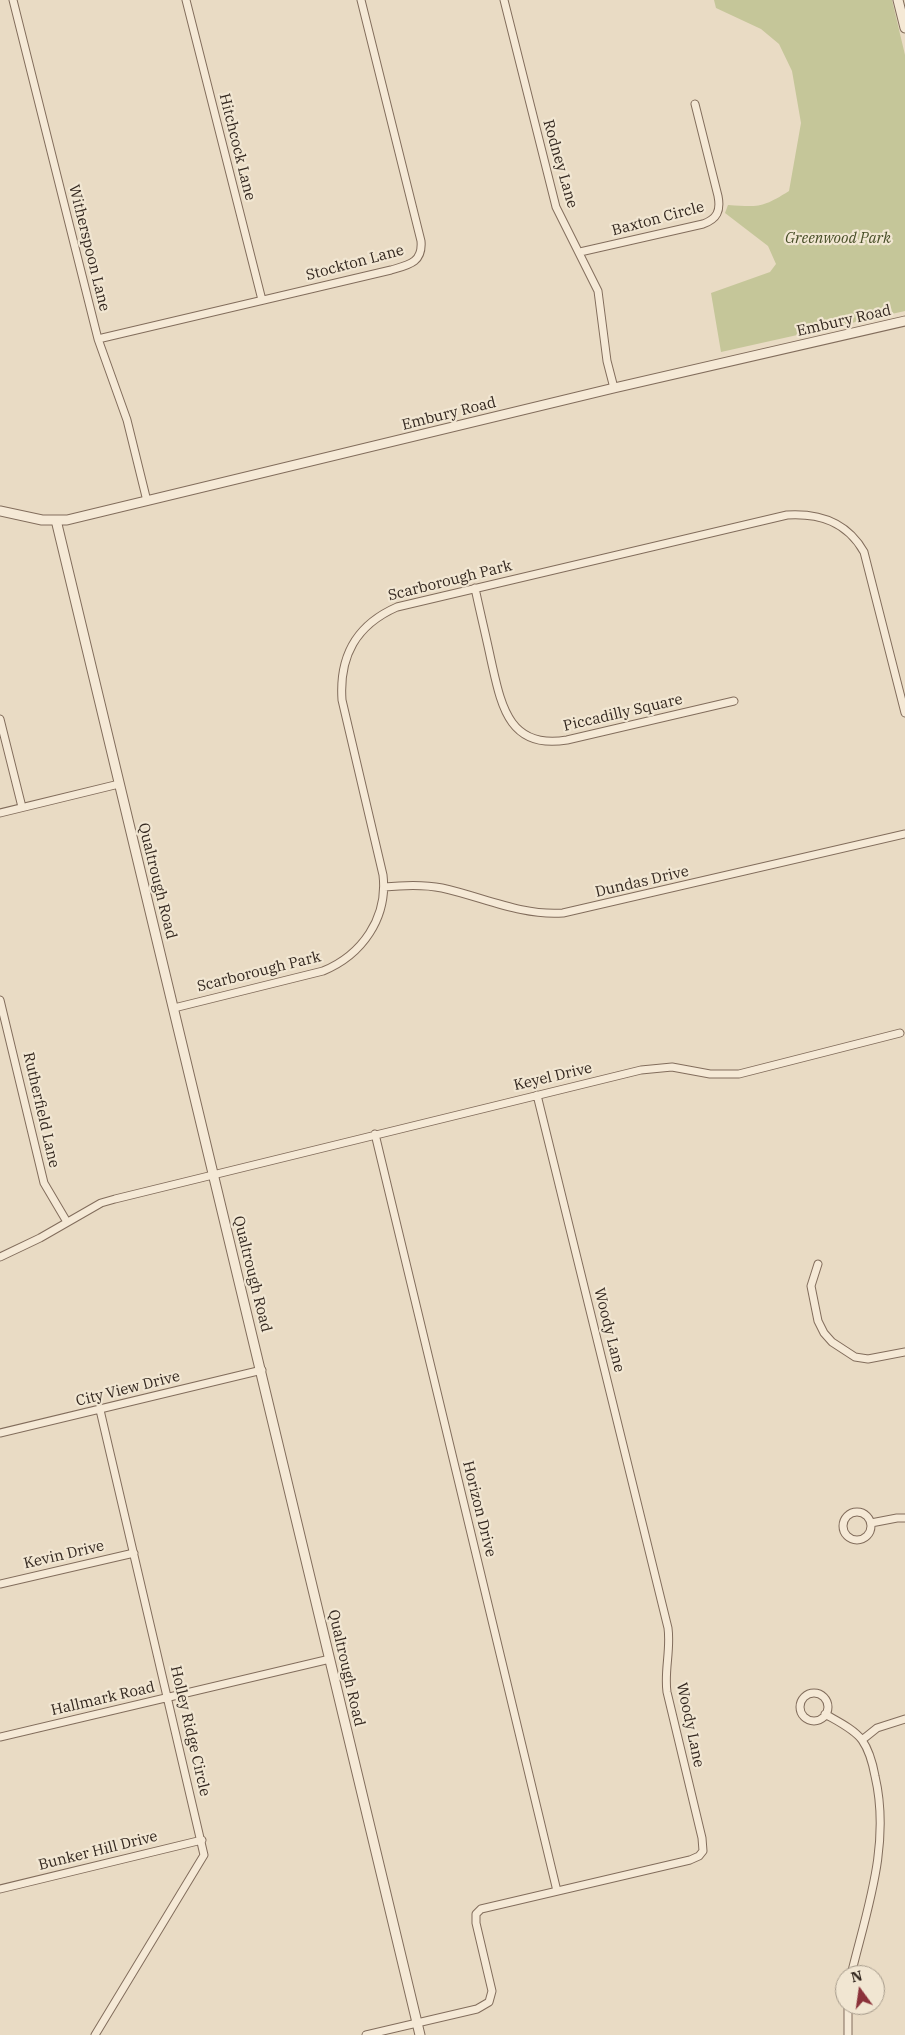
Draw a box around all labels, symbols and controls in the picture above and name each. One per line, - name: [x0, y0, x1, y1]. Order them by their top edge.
- street label: Hitchcock Lane: [215, 92, 259, 202]
- street label: Rodney Lane: [539, 118, 581, 210]
- street label: Witherspoon Lane: [65, 183, 113, 313]
- street label: Baxton Circle: [610, 198, 706, 240]
- park label: Greenwood Park: [785, 230, 891, 248]
- street label: Stockton Lane: [304, 241, 406, 285]
- street label: Embury Road: [795, 301, 893, 341]
- street label: Embury Road: [400, 394, 498, 434]
- street label: Scarborough Park: [386, 557, 514, 605]
- street label: Piccadilly Square: [562, 691, 684, 735]
- street label: Qualtrough Road: [134, 821, 180, 941]
- street label: Dundas Drive: [593, 862, 691, 902]
- street label: Scarborough Park: [195, 948, 323, 996]
- street label: Rutherfield Lane: [19, 1050, 63, 1170]
- street label: Keyel Drive: [512, 1059, 594, 1095]
- street label: Qualtrough Road: [229, 1214, 275, 1334]
- street label: Woody Lane: [590, 1286, 628, 1374]
- street label: City View Drive: [74, 1367, 182, 1411]
- street label: Horizon Drive: [458, 1459, 500, 1559]
- street label: Kevin Drive: [22, 1537, 106, 1573]
- street label: Qualtrough Road: [324, 1608, 368, 1728]
- street label: Holley Ridge Circle: [166, 1664, 214, 1798]
- street label: Hallmark Road: [49, 1678, 157, 1720]
- street label: Woody Lane: [672, 1681, 708, 1769]
- street label: Bunker Hill Drive: [36, 1827, 160, 1875]
- north arrow: [835, 1965, 885, 2015]
- text: N: [849, 1966, 864, 1986]

